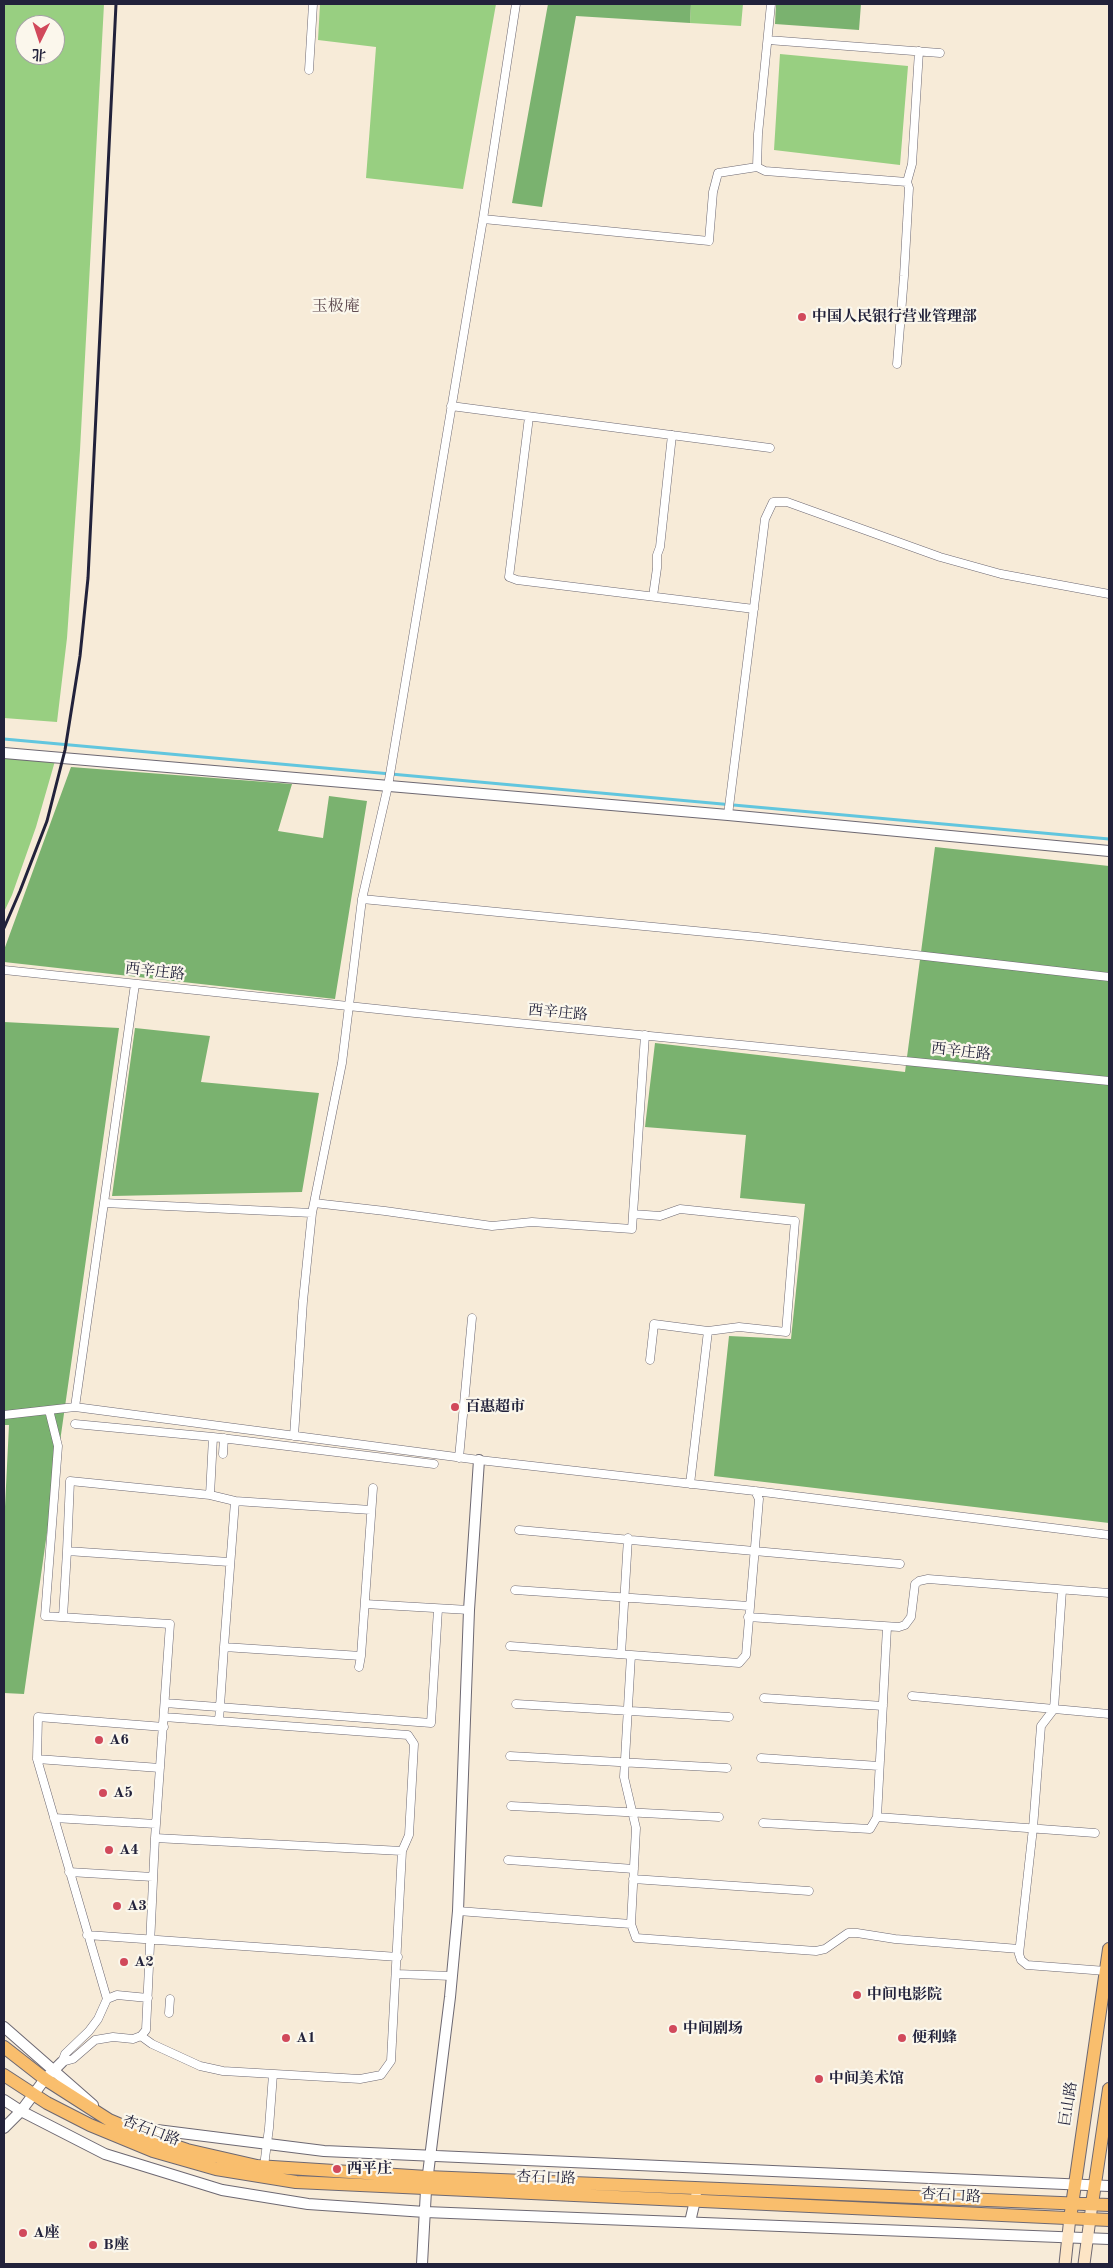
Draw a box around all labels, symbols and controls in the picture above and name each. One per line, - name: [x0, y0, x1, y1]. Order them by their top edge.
- north arrow: [15, 15, 65, 65]
- text: 北: [32, 46, 46, 61]
- district label: 玉极庵: [312, 297, 360, 317]
- place label: 中国人民银行营业管理部: [812, 308, 977, 326]
- marker: 中国人民银行营业管理部: [796, 311, 808, 323]
- street label: 西辛庄路: [124, 960, 186, 984]
- street label: 西辛庄路: [527, 1001, 589, 1025]
- street label: 西辛庄路: [930, 1040, 992, 1064]
- place label: 百惠超市: [465, 1398, 525, 1416]
- marker: 百惠超市: [449, 1401, 461, 1413]
- place label: A6: [109, 1731, 129, 1749]
- marker: A6: [93, 1734, 105, 1746]
- place label: A5: [113, 1784, 133, 1802]
- marker: A5: [97, 1787, 109, 1799]
- place label: A4: [119, 1841, 139, 1859]
- marker: A4: [103, 1844, 115, 1856]
- place label: A3: [127, 1897, 147, 1915]
- marker: A3: [111, 1900, 123, 1912]
- place label: A2: [134, 1953, 154, 1971]
- marker: A2: [118, 1956, 130, 1968]
- place label: 中间电影院: [867, 1986, 942, 2004]
- marker: 中间电影院: [851, 1989, 863, 2001]
- place label: 中间剧场: [683, 2020, 743, 2038]
- marker: 中间剧场: [667, 2023, 679, 2035]
- place label: A1: [296, 2029, 316, 2047]
- place label: 便利蜂: [912, 2029, 957, 2047]
- marker: A1: [280, 2032, 292, 2044]
- marker: 便利蜂: [896, 2032, 908, 2044]
- place label: 中间美术馆: [829, 2070, 904, 2088]
- marker: 中间美术馆: [813, 2073, 825, 2085]
- street label: 巨山路: [1057, 2080, 1081, 2128]
- street label: 杏石口路: [120, 2112, 182, 2150]
- place label: 西平庄: [347, 2160, 392, 2178]
- marker: 西平庄: [331, 2163, 343, 2175]
- street label: 杏石口路: [516, 2168, 576, 2188]
- street label: 杏石口路: [921, 2185, 981, 2207]
- place label: A座: [33, 2224, 59, 2242]
- marker: A座: [17, 2227, 29, 2239]
- place label: B座: [103, 2236, 129, 2254]
- marker: B座: [87, 2239, 99, 2251]

